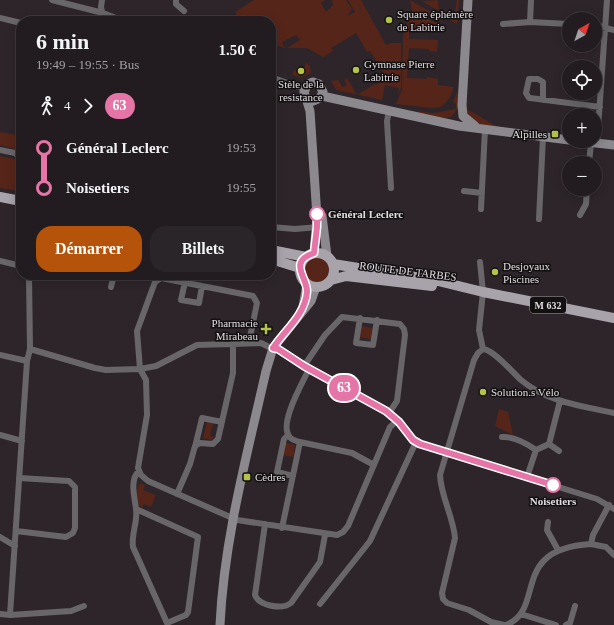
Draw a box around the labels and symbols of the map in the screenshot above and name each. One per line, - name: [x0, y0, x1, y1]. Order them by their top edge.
- place label: Square éphémère de Labitrie: [397, 8, 473, 33]
- north arrow: [562, 12, 602, 52]
- marker: Square éphémère de Labitrie: [384, 15, 394, 25]
- place label: Gymnase Pierre Labitrie: [364, 58, 435, 83]
- marker: Gymnase Pierre Labitrie: [351, 65, 361, 75]
- marker: Stèle de la resistance: [296, 66, 306, 76]
- place label: Stèle de la resistance: [278, 78, 324, 103]
- place label: Alpilles: [512, 128, 547, 140]
- marker: Alpilles: [550, 129, 560, 139]
- marker: Général Leclerc: [309, 206, 325, 222]
- place label: Général Leclerc: [328, 208, 403, 220]
- street label: ROUTE DE TARBES: [359, 259, 457, 283]
- place label: Desjoyaux Piscines: [503, 260, 551, 285]
- marker: Desjoyaux Piscines: [490, 267, 500, 277]
- road number: M 632: [530, 297, 566, 313]
- place label: Pharmacie Mirabeau: [212, 317, 258, 342]
- marker: Pharmacie Mirabeau: [261, 324, 271, 334]
- line badge: 63: [326, 375, 362, 401]
- place label: Solution.s Vélo: [491, 386, 560, 398]
- marker: Solution.s Vélo: [478, 387, 488, 397]
- place label: Cèdres: [255, 471, 286, 483]
- marker: Cèdres: [242, 472, 252, 482]
- marker: Noisetiers: [545, 477, 561, 493]
- place label: Noisetiers: [530, 495, 577, 507]

